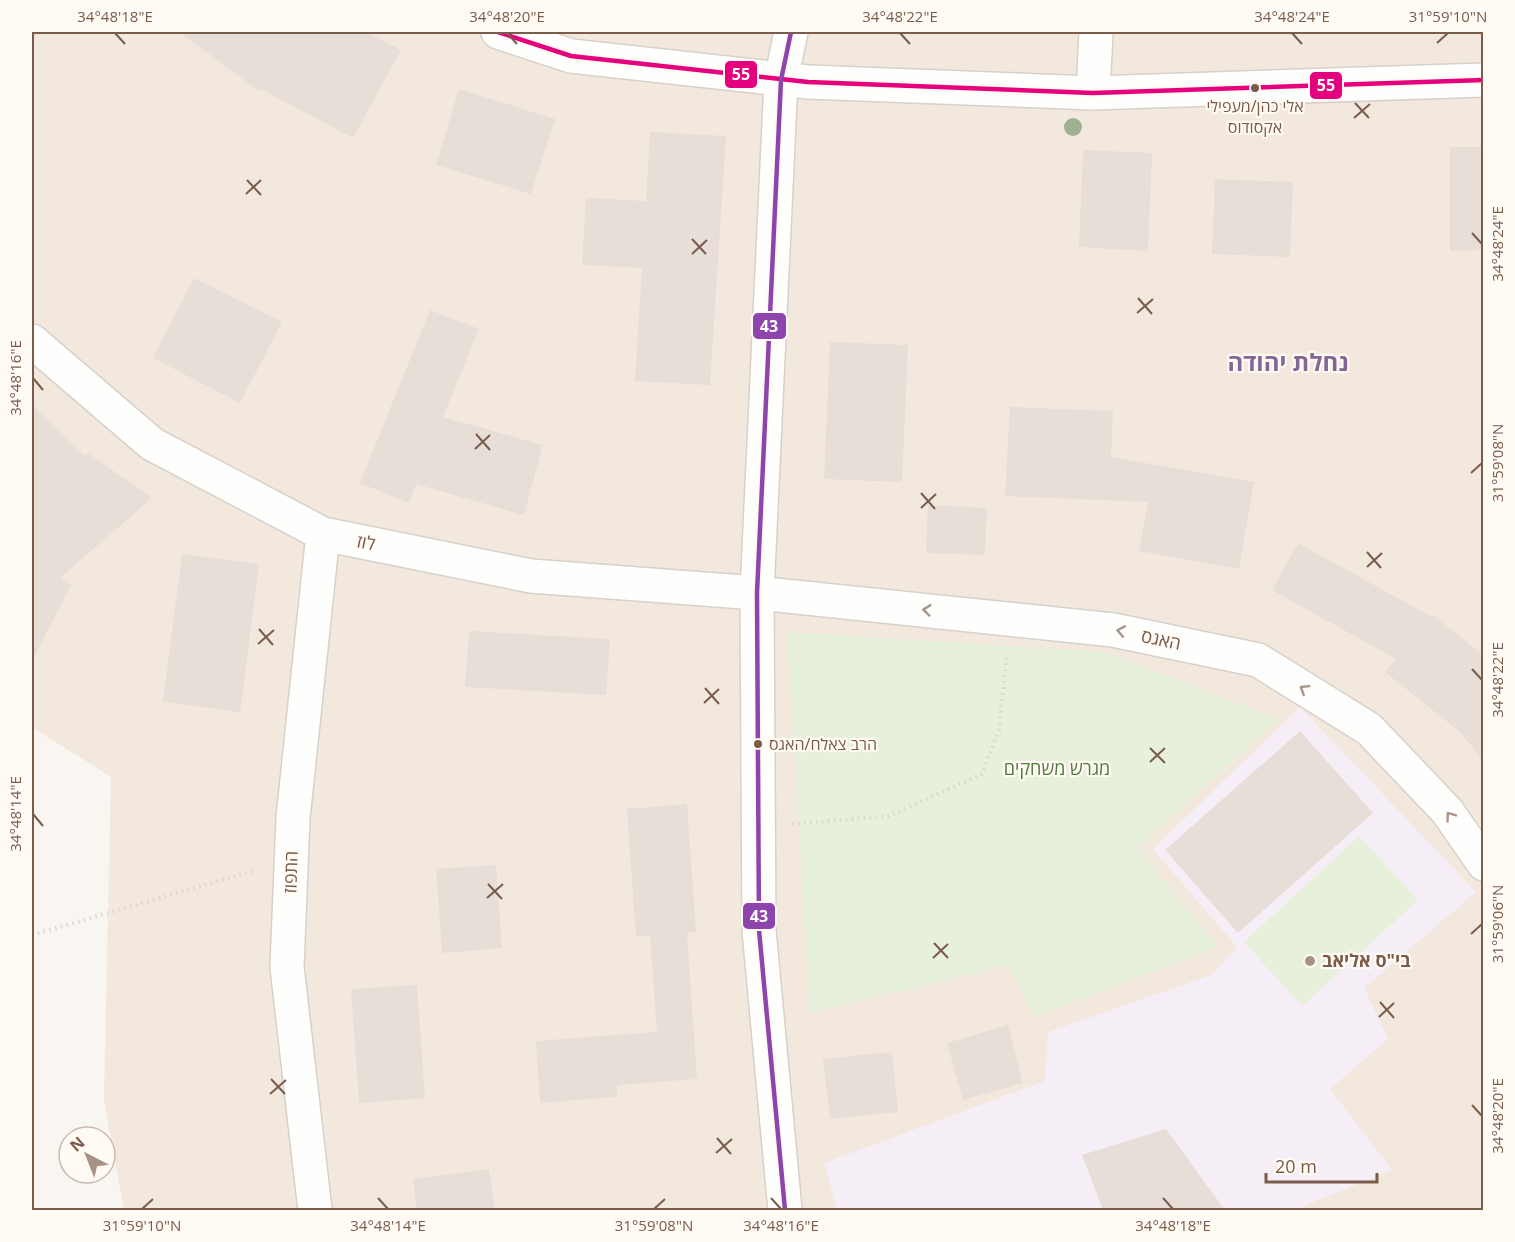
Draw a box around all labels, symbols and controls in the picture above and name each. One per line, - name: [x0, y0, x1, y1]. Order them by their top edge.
- text: 34°48'18"E: [77, 6, 153, 26]
- text: 34°48'20"E: [469, 6, 545, 26]
- text: 34°48'22"E: [862, 6, 938, 26]
- text: 34°48'24"E: [1254, 6, 1330, 26]
- text: 31°59'10"N: [1409, 6, 1487, 26]
- line badge: 55: [724, 60, 758, 89]
- text: 55: [732, 63, 750, 85]
- line badge: 55: [1309, 71, 1343, 100]
- text: 55: [1317, 74, 1335, 96]
- marker: אלי כהן/מעפילי אקסודוס: [1249, 82, 1261, 94]
- place label: אלי כהן/מעפילי אקסודוס: [1206, 95, 1304, 138]
- text: 34°48'24"E: [1487, 206, 1507, 282]
- line badge: 43: [752, 312, 787, 340]
- text: 43: [760, 315, 778, 337]
- text: 34°48'16"E: [5, 340, 25, 416]
- district label: נחלת יהודה: [1227, 345, 1349, 378]
- text: 31°59'08"N: [1487, 424, 1507, 502]
- street label: לוז: [355, 529, 378, 556]
- one-way arrow: [922, 604, 931, 617]
- street label: האגס: [1139, 623, 1183, 655]
- one-way arrow: [1116, 626, 1126, 639]
- text: 34°48'22"E: [1487, 642, 1507, 718]
- one-way arrow: [1300, 685, 1311, 696]
- place label: הרב צאלח/האגס: [769, 733, 877, 755]
- marker: הרב צאלח/האגס: [752, 738, 764, 750]
- park label: מגרש משחקים: [1004, 756, 1110, 780]
- text: 34°48'14"E: [5, 776, 25, 852]
- one-way arrow: [1446, 811, 1457, 822]
- street label: התפוז: [277, 850, 303, 894]
- text: 31°59'06"N: [1487, 885, 1507, 963]
- line badge: 43: [742, 902, 776, 930]
- text: 43: [750, 905, 768, 927]
- place label: בי"ס אליאב: [1322, 948, 1411, 972]
- marker: בי"ס אליאב: [1303, 954, 1317, 968]
- text: 34°48'20"E: [1487, 1078, 1507, 1154]
- north arrow: [57, 1125, 117, 1185]
- text: N: [65, 1131, 89, 1156]
- scale bar: [1266, 1146, 1377, 1184]
- text: 20 m: [1275, 1154, 1317, 1178]
- text: 31°59'10"N: [103, 1215, 181, 1235]
- text: 34°48'14"E: [350, 1215, 426, 1235]
- text: 31°59'08"N: [615, 1215, 693, 1235]
- text: 34°48'16"E: [743, 1215, 819, 1235]
- text: 34°48'18"E: [1135, 1215, 1211, 1235]

